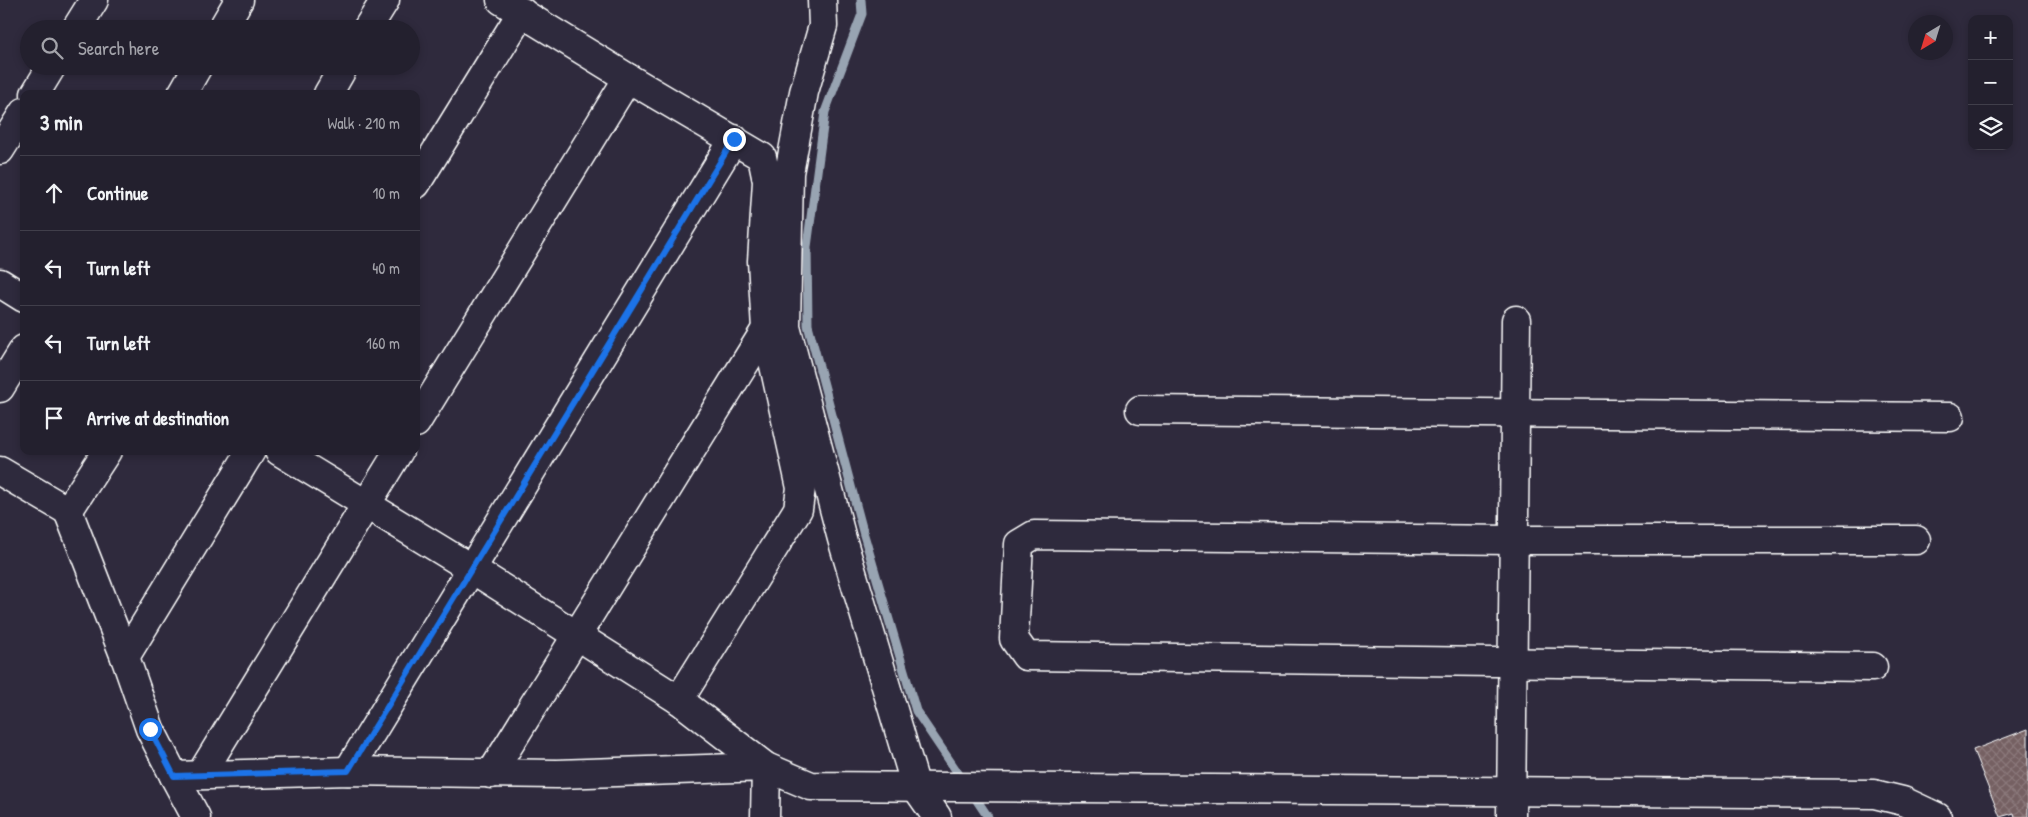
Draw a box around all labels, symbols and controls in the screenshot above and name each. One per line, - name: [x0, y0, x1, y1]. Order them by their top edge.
- north arrow: [1908, 15, 1953, 60]
- map controls: [1968, 15, 2013, 150]
- button: +: [1968, 15, 2013, 60]
- search box: [20, 20, 420, 75]
- icon: search: [38, 34, 66, 62]
- text: Search here: [78, 35, 159, 61]
- button: −: [1968, 60, 2013, 105]
- button: layers: [1968, 105, 2013, 150]
- text: 3 min: [40, 108, 83, 137]
- text: Walk · 210 m: [327, 112, 400, 134]
- route end: [723, 128, 746, 151]
- icon: ahead: [40, 179, 68, 207]
- text: Continue: [87, 180, 148, 206]
- text: 10 m: [372, 182, 400, 204]
- icon: left: [40, 254, 68, 282]
- text: Turn left: [87, 255, 150, 281]
- text: 40 m: [372, 257, 400, 279]
- icon: left: [40, 329, 68, 357]
- text: Turn left: [87, 330, 150, 356]
- text: 160 m: [366, 332, 400, 354]
- icon: arrive: [40, 404, 68, 432]
- text: Arrive at destination: [87, 405, 229, 431]
- route start: [139, 718, 162, 741]

